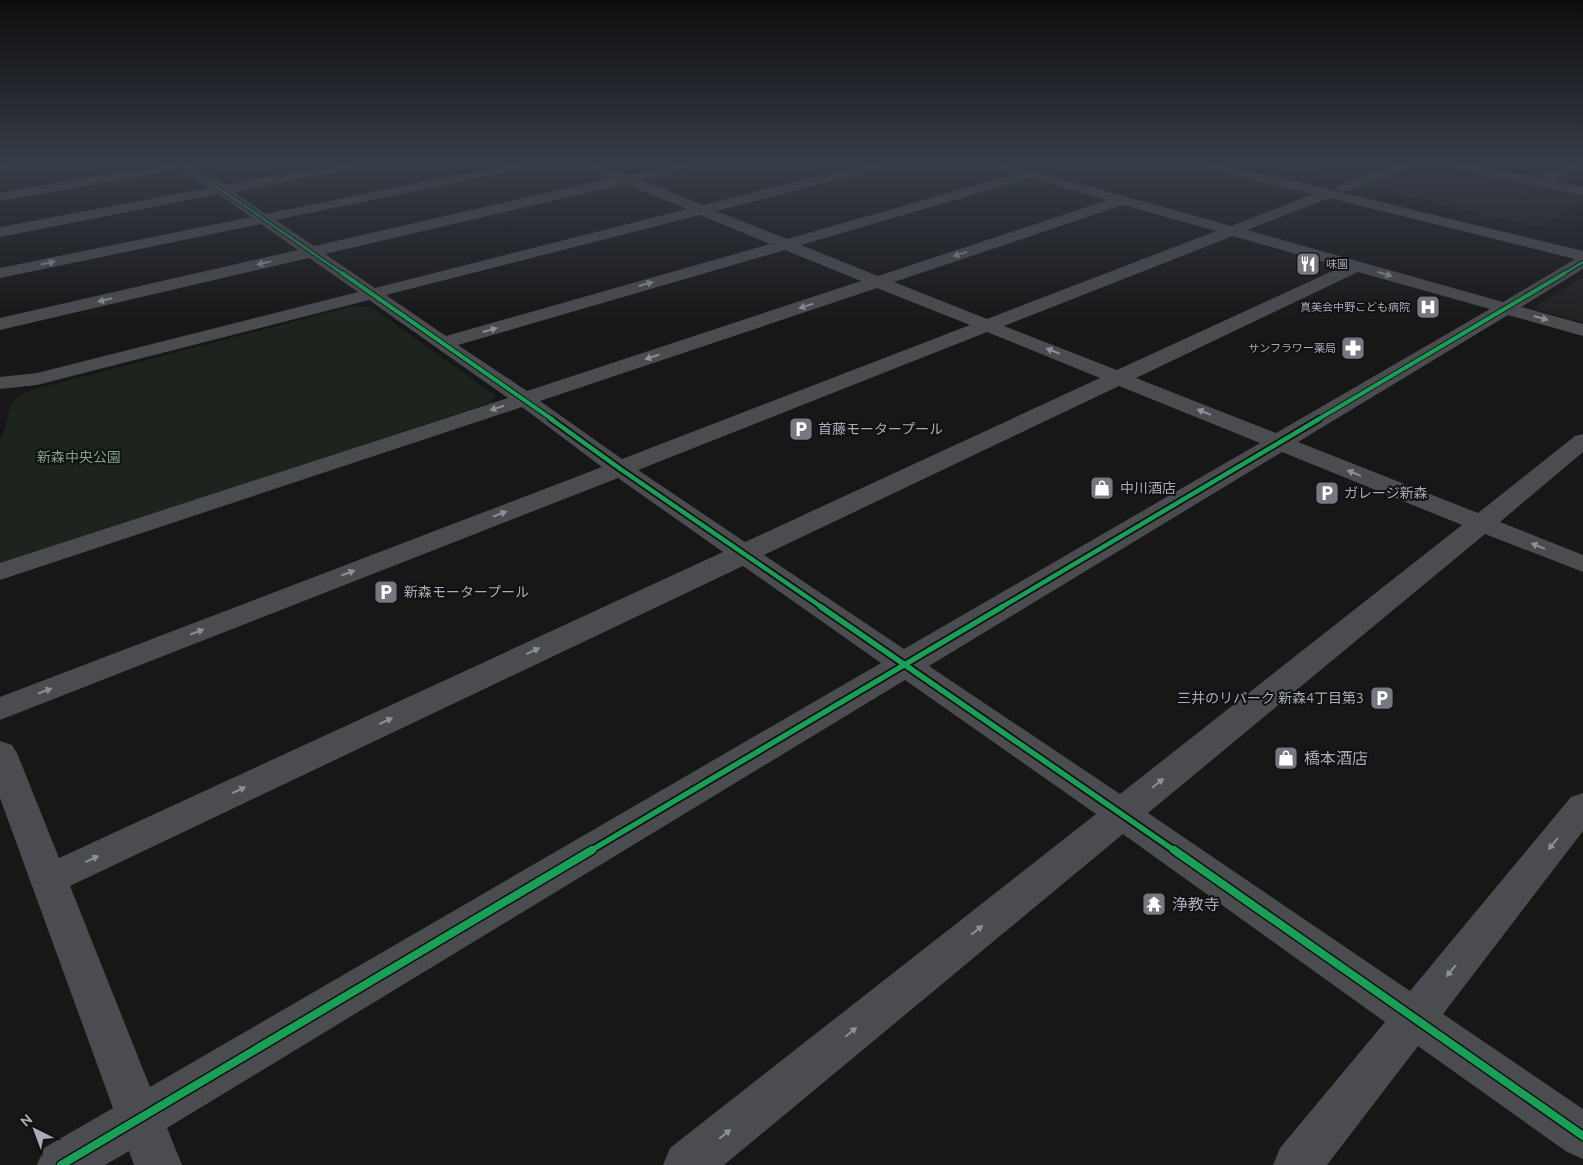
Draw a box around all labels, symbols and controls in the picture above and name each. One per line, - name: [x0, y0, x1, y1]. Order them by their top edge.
- one-way arrow: [952, 251, 967, 259]
- restaurant icon: 味園: [1295, 251, 1321, 277]
- place label: 味園: [1326, 258, 1348, 270]
- one-way arrow: [40, 259, 56, 267]
- one-way arrow: [255, 260, 271, 268]
- one-way arrow: [1377, 270, 1392, 278]
- one-way arrow: [638, 280, 653, 288]
- hospital icon: 真美会中野こども病院: [1415, 294, 1441, 320]
- one-way arrow: [98, 296, 113, 304]
- place label: 真美会中野こども病院: [1300, 301, 1410, 313]
- one-way arrow: [798, 302, 813, 310]
- one-way arrow: [1534, 315, 1549, 323]
- one-way arrow: [482, 325, 497, 333]
- pharmacy icon: サンフラワー薬局: [1340, 335, 1366, 361]
- place label: サンフラワー薬局: [1248, 342, 1336, 354]
- one-way arrow: [1045, 347, 1060, 355]
- one-way arrow: [644, 354, 659, 361]
- one-way arrow: [490, 404, 505, 412]
- one-way arrow: [1196, 408, 1211, 416]
- parking icon: 首藤モータープール: [788, 416, 814, 442]
- place label: 首藤モータープール: [818, 421, 943, 437]
- park label: 新森中央公園: [37, 449, 121, 465]
- one-way arrow: [1346, 469, 1361, 477]
- shop icon: 中川酒店: [1089, 475, 1115, 501]
- place label: 中川酒店: [1120, 480, 1176, 496]
- parking icon: ガレージ新森: [1314, 480, 1340, 506]
- place label: ガレージ新森: [1344, 485, 1428, 501]
- one-way arrow: [493, 510, 508, 518]
- one-way arrow: [1530, 542, 1545, 550]
- one-way arrow: [341, 569, 356, 577]
- parking icon: 新森モータープール: [373, 579, 399, 605]
- place label: 新森モータープール: [404, 584, 529, 600]
- one-way arrow: [190, 628, 205, 636]
- one-way arrow: [526, 647, 540, 655]
- parking icon: 三井のリパーク 新森4丁目第3: [1369, 685, 1395, 711]
- one-way arrow: [38, 687, 53, 694]
- place label: 三井のリパーク 新森4丁目第3: [1177, 690, 1364, 706]
- one-way arrow: [379, 716, 393, 724]
- shop icon: 橋本酒店: [1273, 745, 1299, 771]
- place label: 橋本酒店: [1304, 749, 1368, 767]
- one-way arrow: [1151, 778, 1164, 789]
- one-way arrow: [232, 786, 246, 794]
- one-way arrow: [1547, 837, 1558, 850]
- one-way arrow: [85, 855, 99, 863]
- temple icon: 浄教寺: [1141, 891, 1167, 917]
- place label: 浄教寺: [1172, 895, 1220, 913]
- one-way arrow: [971, 924, 984, 935]
- one-way arrow: [1446, 964, 1457, 977]
- one-way arrow: [844, 1027, 857, 1038]
- north arrow: [10, 1105, 60, 1155]
- text: N: [17, 1111, 36, 1130]
- one-way arrow: [718, 1129, 731, 1140]

